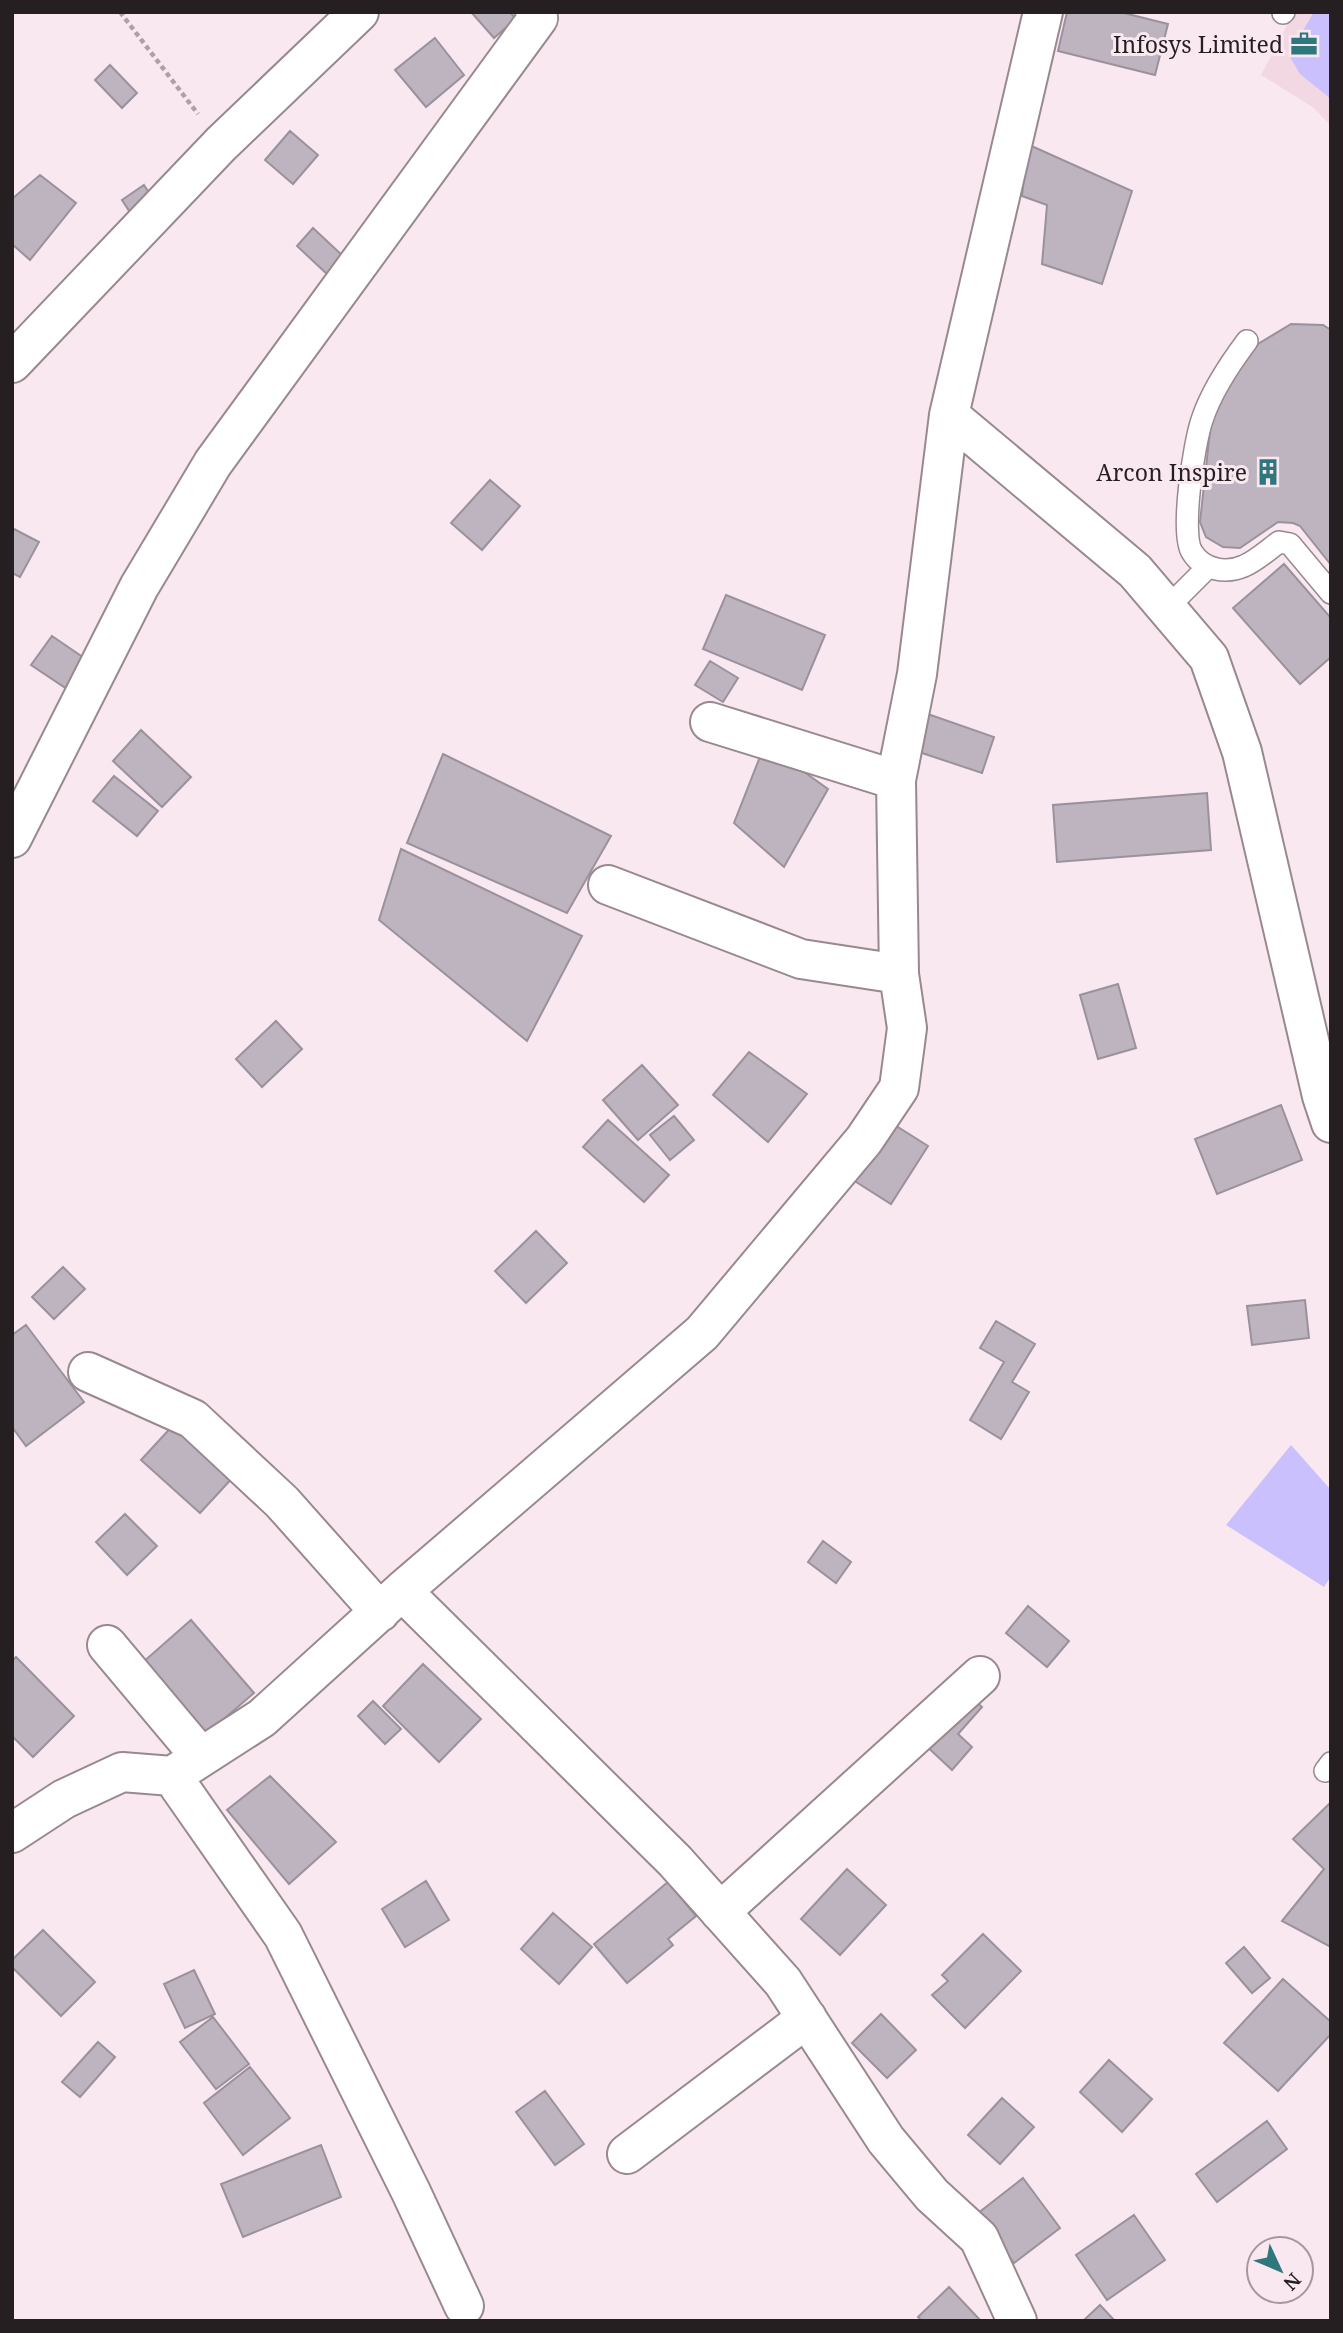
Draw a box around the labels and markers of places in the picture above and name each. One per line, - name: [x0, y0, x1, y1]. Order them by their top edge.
- place label: Infosys Limited: [1113, 28, 1283, 60]
- office icon: Infosys Limited: [1289, 29, 1319, 59]
- place label: Arcon Inspire: [1096, 456, 1247, 488]
- building icon: Arcon Inspire: [1253, 457, 1283, 487]

